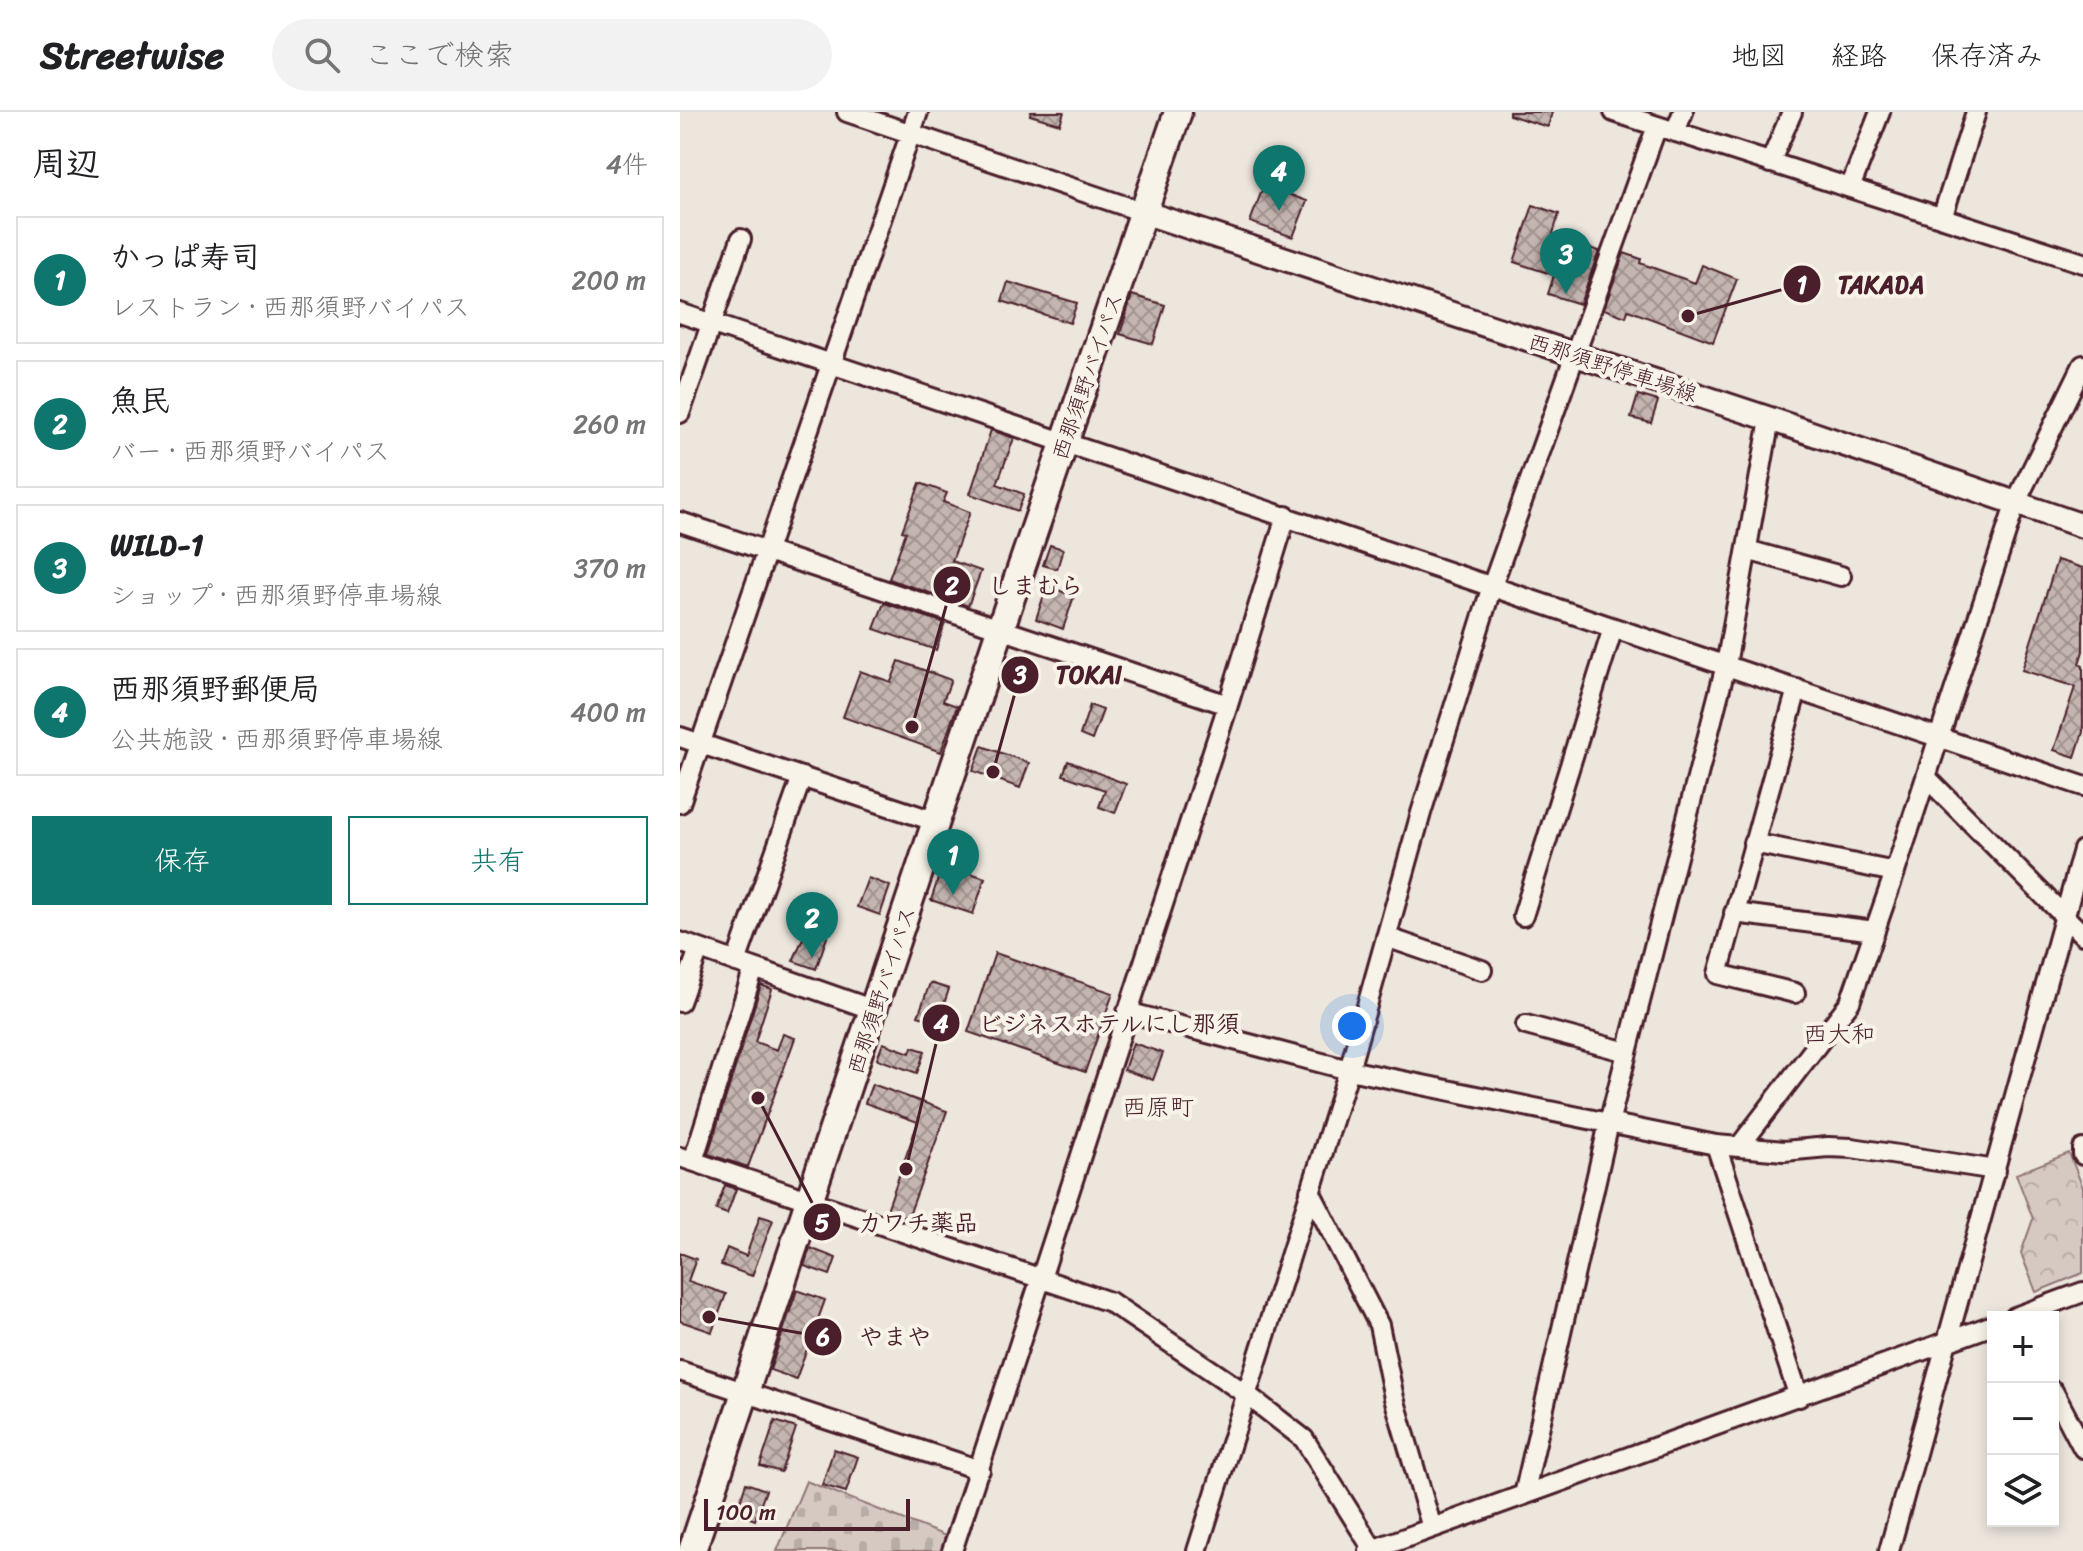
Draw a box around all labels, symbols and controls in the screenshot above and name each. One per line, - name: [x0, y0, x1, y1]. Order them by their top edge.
- search box: [272, 19, 832, 91]
- text: Streetwise: [40, 22, 224, 89]
- text: ここで検索: [364, 28, 514, 82]
- text: 地図: [1731, 31, 1787, 80]
- text: 経路: [1831, 31, 1887, 80]
- text: 保存済み: [1931, 31, 2043, 80]
- icon: search: [300, 33, 344, 77]
- text: 周辺: [32, 134, 100, 194]
- text: 4件: [606, 141, 648, 187]
- pin: 4: [1253, 145, 1305, 211]
- pin: 3: [1540, 228, 1592, 294]
- text: かっぱ寿司: [110, 230, 260, 284]
- text: 1: [54, 257, 66, 303]
- text: 200 m: [571, 257, 646, 303]
- callout: TAKADA: [1782, 260, 1940, 308]
- text: 1: [1797, 264, 1807, 306]
- text: TAKADA: [1838, 264, 1924, 306]
- text: レストラン · 西那須野バイパス: [110, 284, 470, 330]
- street label: 西那須野バイパス: [1040, 287, 1134, 466]
- street label: 西那須野停車場線: [1523, 322, 1703, 413]
- text: 魚民: [110, 374, 170, 428]
- text: 2: [52, 401, 68, 447]
- text: 260 m: [573, 401, 646, 447]
- text: バー · 西那須野バイパス: [110, 428, 390, 474]
- text: WILD-1: [110, 518, 204, 572]
- text: 3: [53, 545, 67, 591]
- text: 370 m: [574, 545, 646, 591]
- callout: しまむら: [932, 561, 1100, 609]
- text: 2: [944, 565, 959, 607]
- text: しまむら: [988, 565, 1084, 607]
- text: ショップ · 西那須野停車場線: [110, 572, 441, 618]
- callout: TOKAI: [1000, 651, 1139, 699]
- text: 3: [1012, 654, 1027, 696]
- text: TOKAI: [1056, 654, 1123, 696]
- text: 西那須野郵便局: [110, 662, 320, 716]
- text: 4: [52, 689, 68, 735]
- text: 400 m: [570, 689, 646, 735]
- text: 公共施設 · 西那須野停車場線: [110, 716, 443, 762]
- button: 保存: [32, 816, 332, 905]
- button: 共有: [348, 816, 648, 905]
- pin: 1: [927, 829, 979, 895]
- pin: 2: [786, 892, 838, 958]
- street label: 西那須野バイパス: [836, 901, 927, 1080]
- callout: ビジネスホテルにし那須: [921, 999, 1257, 1047]
- text: 4: [934, 1003, 949, 1045]
- text: ビジネスホテルにし那須: [978, 1003, 1240, 1045]
- your location: [1332, 1006, 1372, 1046]
- district label: 西大和: [1803, 1013, 1875, 1055]
- district label: 西原町: [1122, 1086, 1194, 1128]
- callout: カワチ薬品: [802, 1198, 994, 1246]
- text: 5: [815, 1202, 830, 1244]
- text: カワチ薬品: [858, 1202, 978, 1244]
- map controls: [1987, 1311, 2059, 1527]
- button: +: [1987, 1311, 2059, 1383]
- callout: やまや: [803, 1313, 947, 1361]
- text: 6: [815, 1316, 830, 1358]
- text: やまや: [859, 1316, 931, 1358]
- button: −: [1987, 1383, 2059, 1455]
- button: layers: [1987, 1455, 2059, 1527]
- text: 100 m: [716, 1493, 776, 1532]
- scale bar: [704, 1495, 910, 1531]

